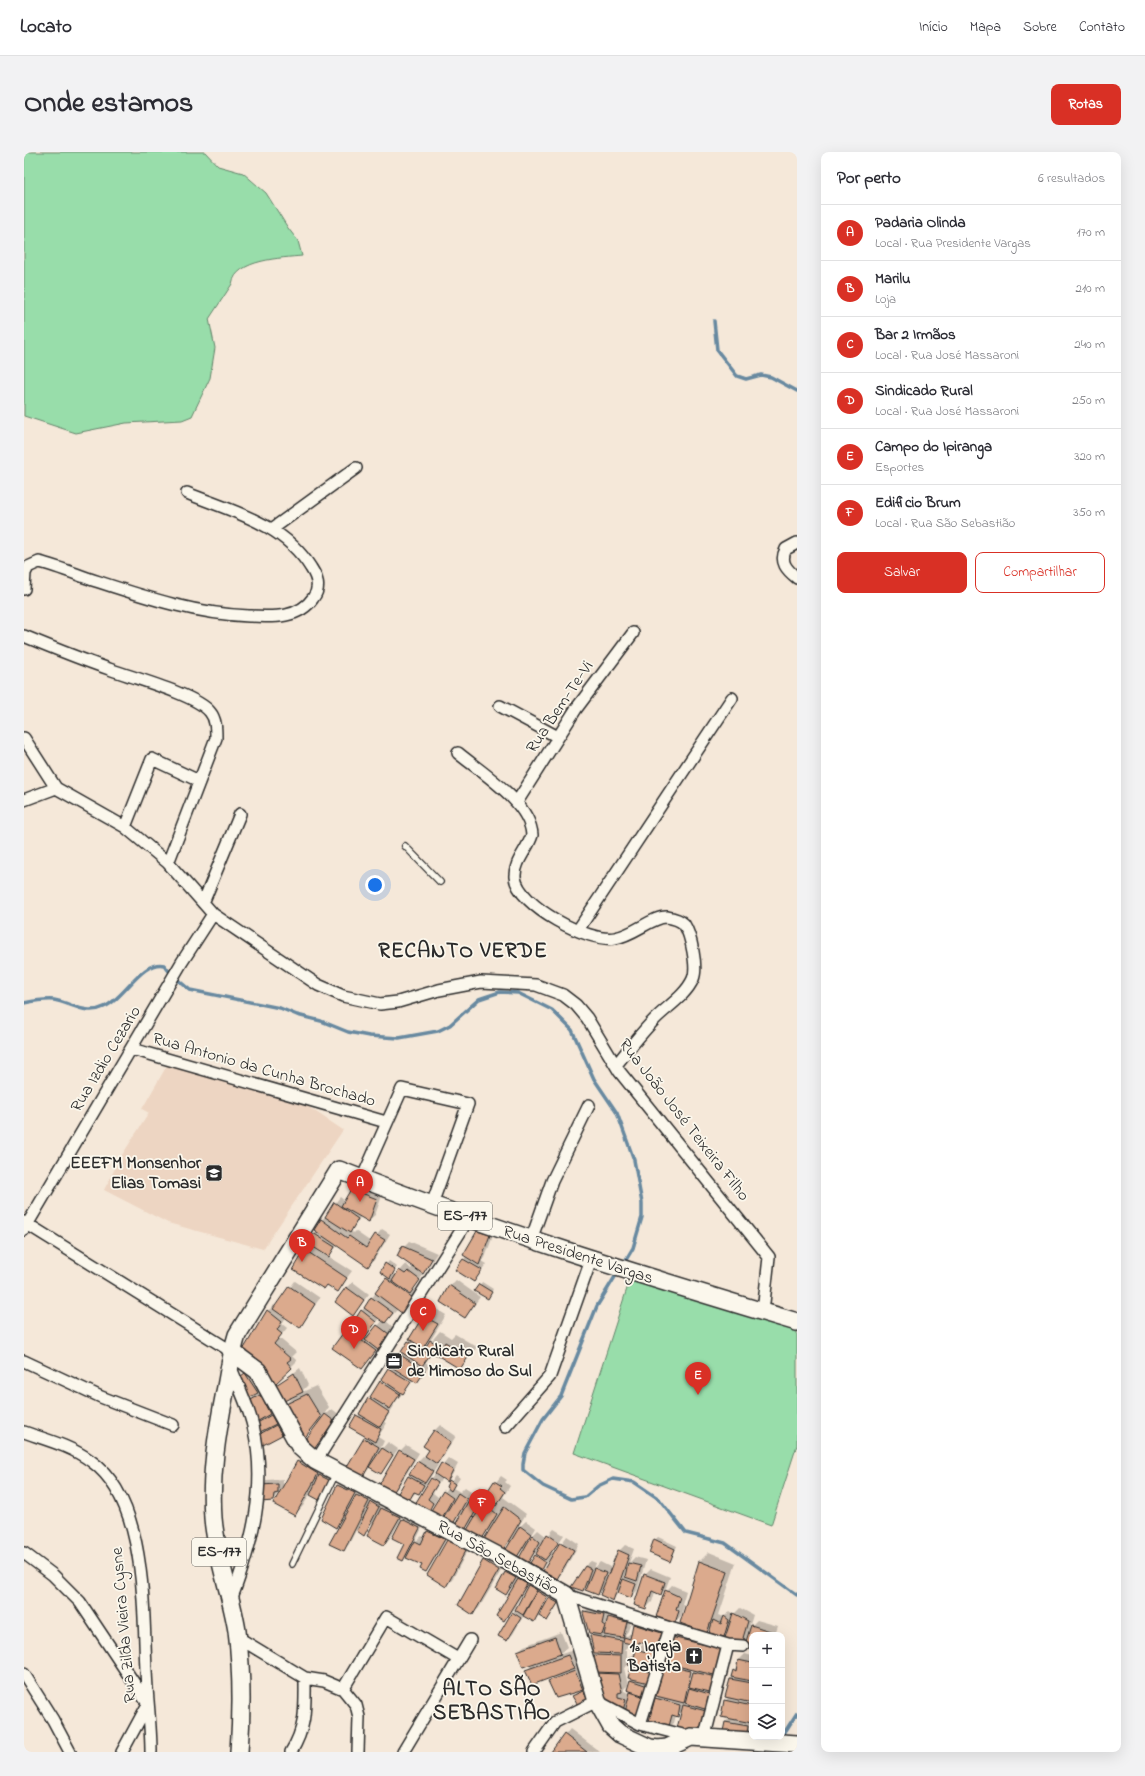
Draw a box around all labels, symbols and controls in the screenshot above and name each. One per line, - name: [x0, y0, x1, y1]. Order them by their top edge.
- text: Locato: [20, 14, 72, 41]
- text: Início: [919, 17, 948, 38]
- text: Mapa: [970, 17, 1001, 38]
- text: Sobre: [1023, 17, 1057, 38]
- text: Contato: [1079, 17, 1125, 38]
- text: Onde estamos: [24, 84, 193, 125]
- button: Rotas: [1051, 84, 1121, 125]
- text: Por perto: [837, 166, 901, 191]
- text: 6 resultados: [1038, 169, 1105, 188]
- text: Padaria Olinda: [875, 212, 966, 234]
- text: A: [846, 223, 854, 242]
- text: 170 m: [1077, 223, 1105, 242]
- text: Local · Rua Presidente Vargas: [875, 234, 1031, 253]
- text: Marilu: [875, 268, 911, 290]
- text: B: [846, 279, 854, 298]
- text: 210 m: [1075, 279, 1105, 298]
- text: Loja: [875, 290, 896, 309]
- text: Bar 2 Irmãos: [875, 324, 956, 346]
- text: C: [846, 335, 854, 354]
- text: 240 m: [1074, 335, 1105, 354]
- text: Local · Rua José Massaroni: [875, 346, 1019, 365]
- text: Sindicado Rural: [875, 380, 973, 402]
- text: D: [845, 391, 855, 410]
- text: 250 m: [1072, 391, 1105, 410]
- text: Local · Rua José Massaroni: [875, 402, 1019, 421]
- text: Campo do Ipiranga: [875, 436, 992, 458]
- text: E: [846, 447, 854, 466]
- text: 320 m: [1074, 447, 1105, 466]
- text: Esportes: [875, 458, 924, 477]
- text: Edificio Brum: [875, 492, 961, 514]
- text: F: [846, 503, 854, 522]
- text: 350 m: [1073, 503, 1105, 522]
- text: Local · Rua São Sebastião: [875, 514, 1015, 533]
- button: Salvar: [837, 552, 967, 593]
- button: Compartilhar: [975, 552, 1105, 593]
- street label: Rua Bem-Te-Vi: [520, 656, 600, 758]
- your location: [365, 875, 385, 895]
- district label: RECANTO VERDE: [378, 937, 548, 967]
- street label: Rua Izdio Cezario: [64, 1001, 148, 1117]
- street label: Rua Antonio da Cunha Brochado: [149, 1026, 379, 1114]
- street label: Rua João José Teixeira Filho: [613, 1033, 756, 1207]
- place label: EEEFM Monsenhor Elias Tomasi: [70, 1151, 202, 1196]
- school or university icon: EEEFM Monsenhor Elias Tomasi: [204, 1163, 224, 1183]
- pin: A: [347, 1169, 373, 1202]
- road number: ES-177: [438, 1202, 492, 1230]
- street label: Rua Presidente Vargas: [499, 1219, 657, 1293]
- pin: B: [289, 1229, 315, 1262]
- pin: C: [410, 1298, 436, 1331]
- pin: D: [341, 1316, 367, 1349]
- place label: Sindicato Rural de Mimoso do Sul: [407, 1339, 532, 1384]
- office icon: Sindicato Rural de Mimoso do Sul: [384, 1351, 404, 1371]
- pin: E: [685, 1362, 711, 1395]
- pin: F: [469, 1489, 495, 1522]
- street label: Rua São Sebastião: [432, 1514, 564, 1602]
- road number: ES-177: [192, 1538, 246, 1566]
- street label: Rua Zilda Vieira Cysne: [105, 1546, 144, 1704]
- map controls: [749, 1632, 785, 1740]
- button: +: [749, 1632, 785, 1668]
- place label: 1ª Igreja Batista: [627, 1634, 681, 1679]
- church icon: 1ª Igreja Batista: [684, 1646, 704, 1666]
- button: −: [749, 1668, 785, 1704]
- district label: ALTO SÃO SEBASTIÃO: [433, 1674, 551, 1729]
- button: layers: [749, 1704, 785, 1740]

